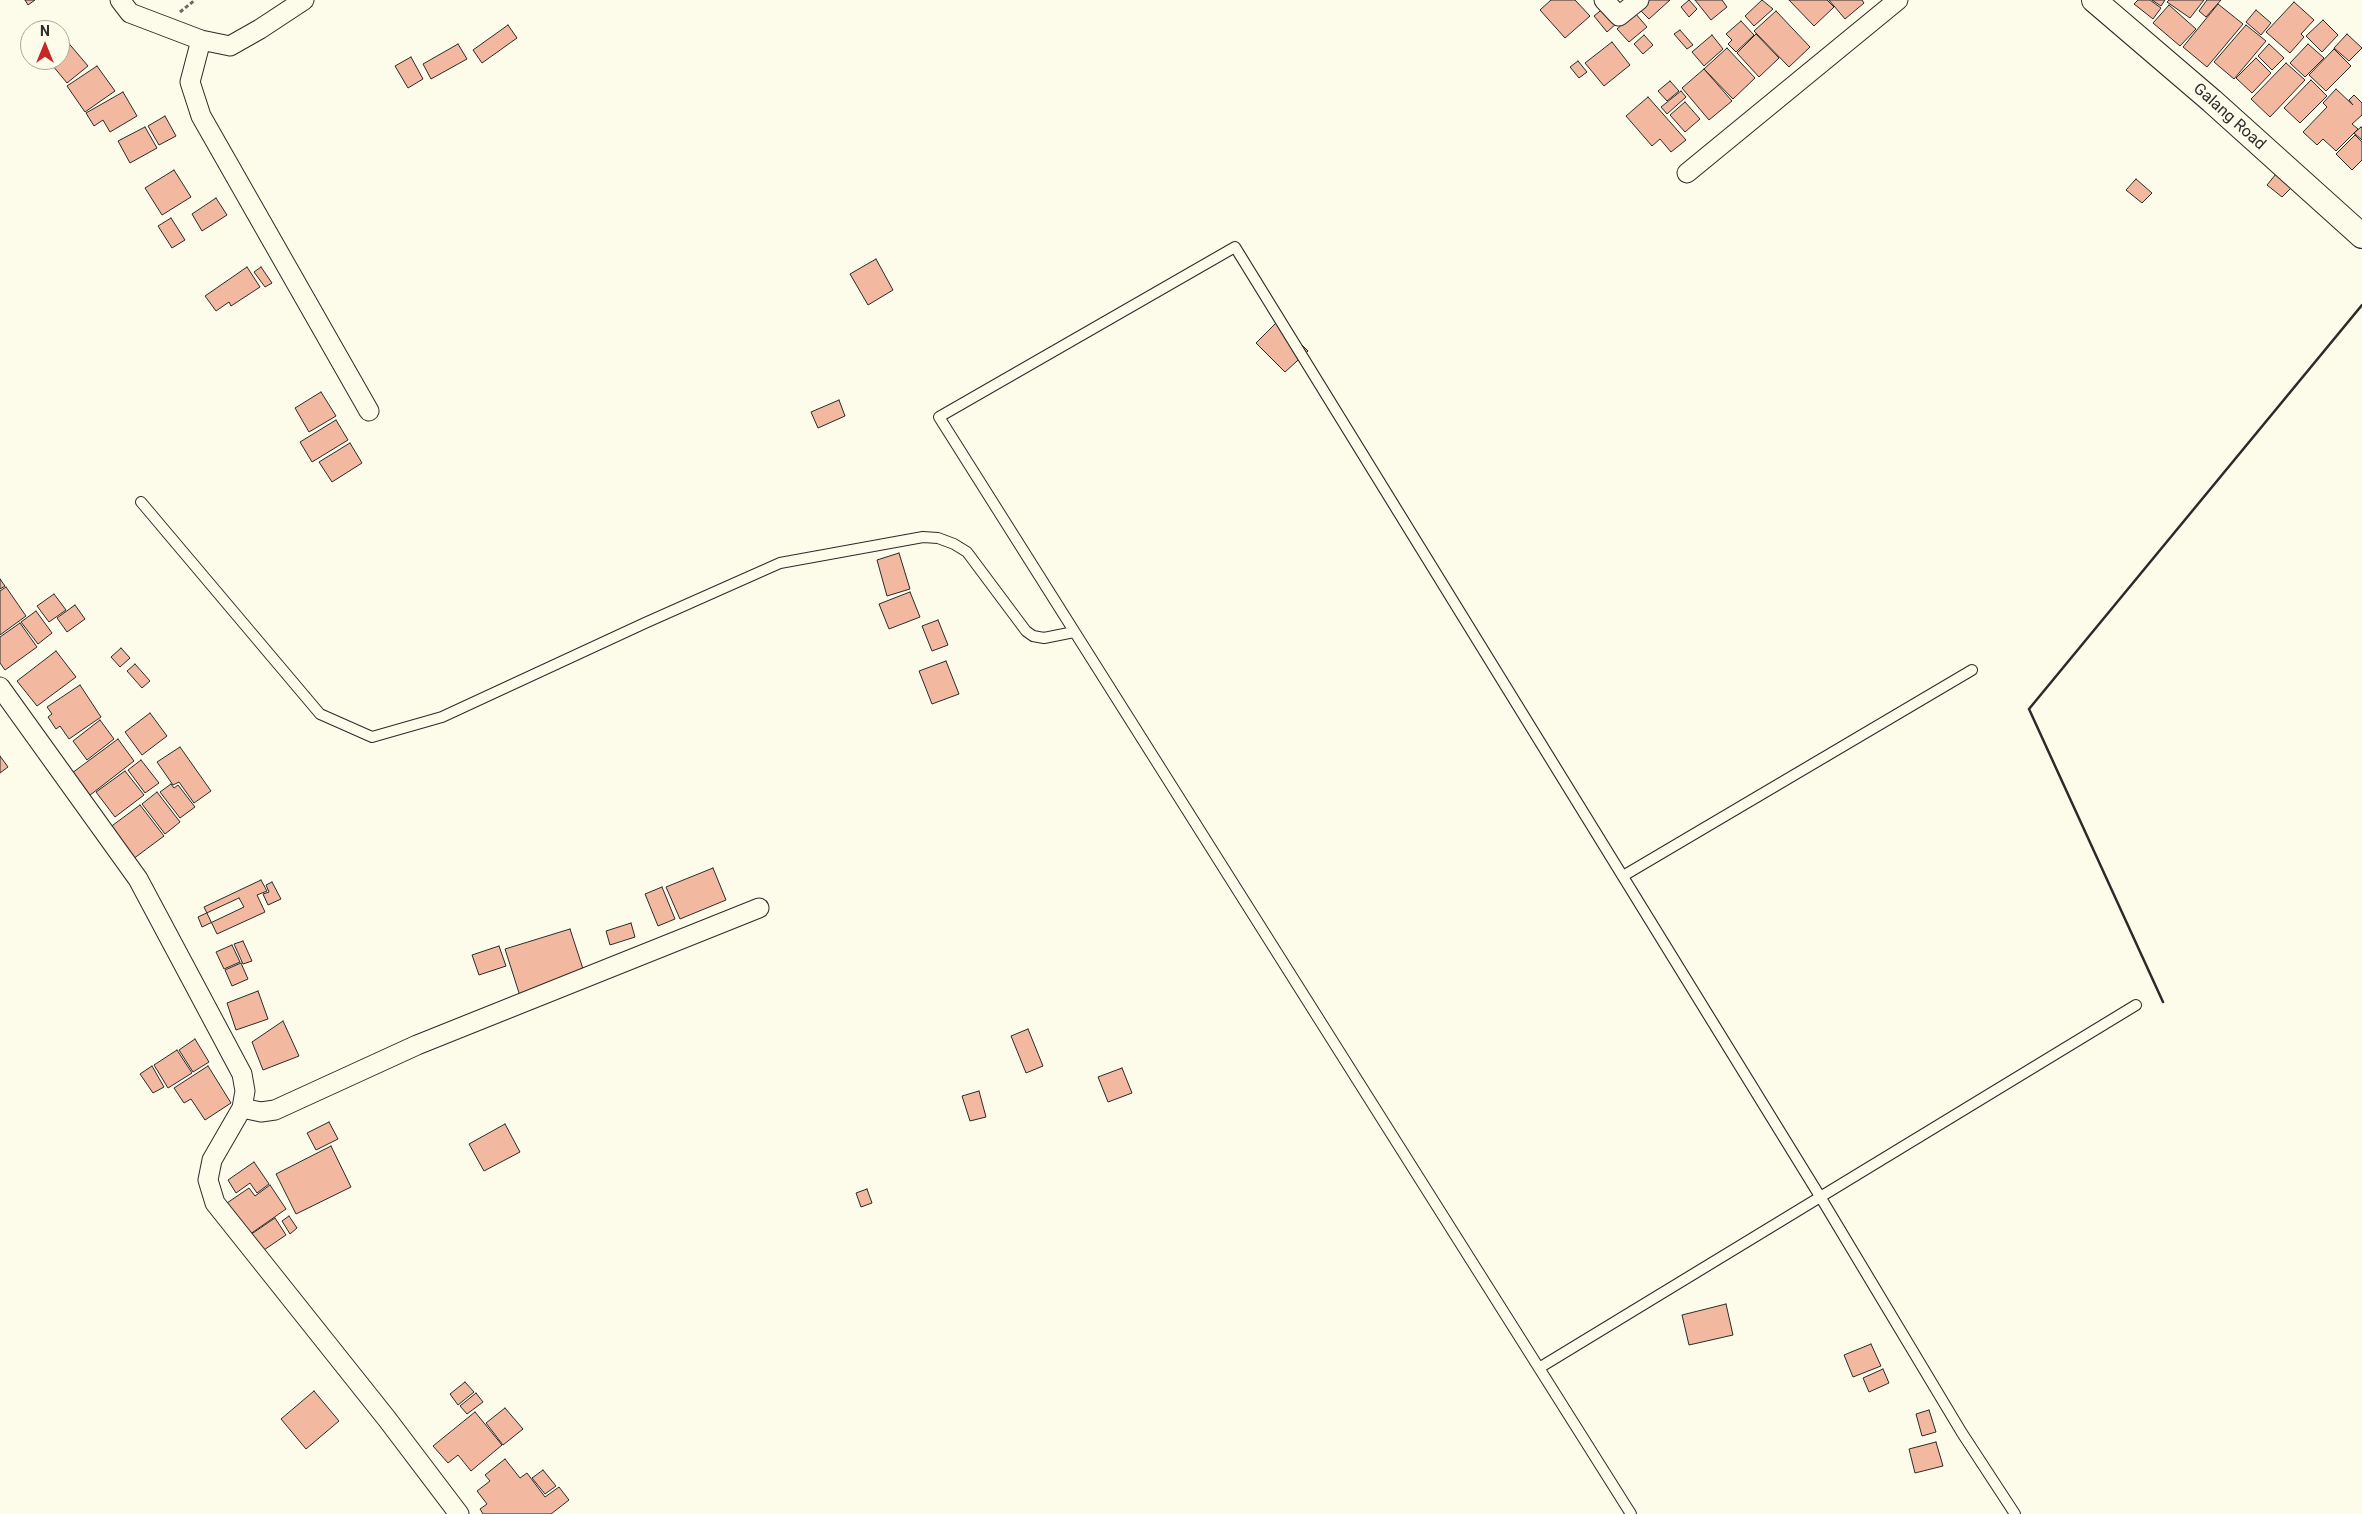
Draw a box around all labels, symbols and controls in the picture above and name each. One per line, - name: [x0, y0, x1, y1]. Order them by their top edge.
- north arrow: [20, 20, 70, 70]
- text: N: [40, 23, 50, 39]
- street label: Galang Road: [2189, 80, 2269, 154]

